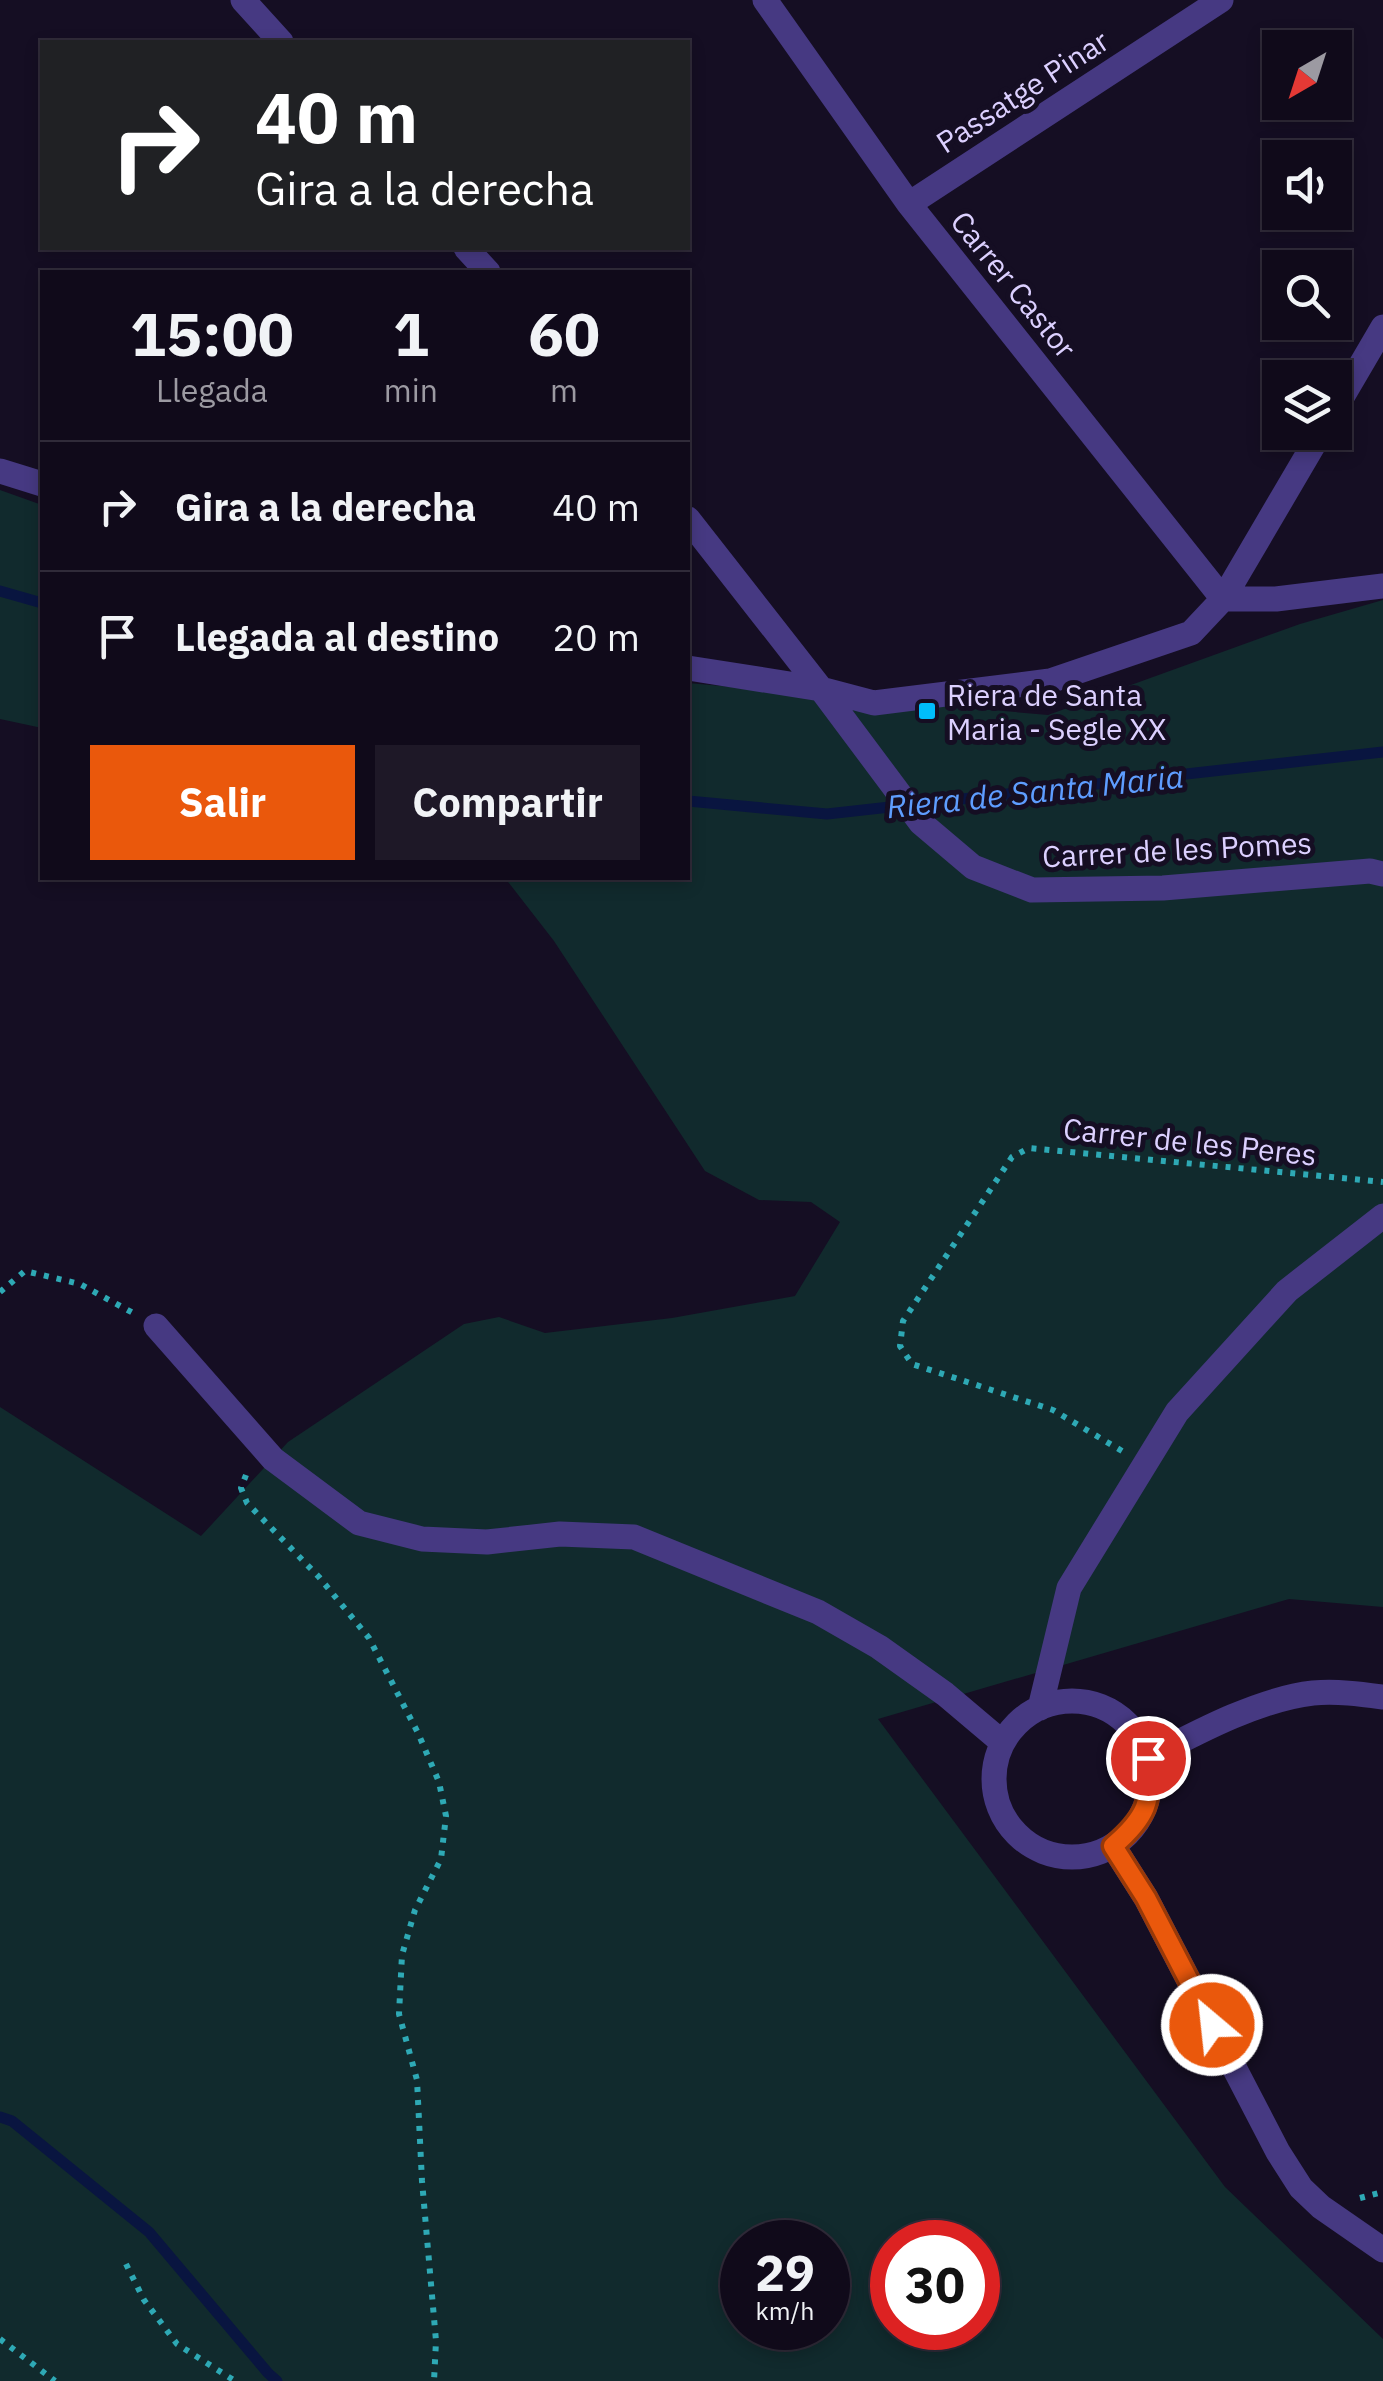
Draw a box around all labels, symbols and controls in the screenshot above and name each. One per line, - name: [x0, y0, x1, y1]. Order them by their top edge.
- street label: Passatge Pinar: [928, 21, 1116, 161]
- north arrow: [1262, 30, 1352, 120]
- map controls: [1262, 30, 1352, 450]
- text: 40 m: [255, 71, 418, 162]
- icon: right: [90, 80, 220, 210]
- button: sound: [1262, 140, 1352, 230]
- text: Gira a la derecha: [255, 159, 594, 217]
- street label: Carrer Castor: [943, 202, 1085, 366]
- button: search: [1262, 250, 1352, 340]
- text: 15:00: [130, 294, 294, 373]
- text: 1: [393, 294, 429, 373]
- text: 60: [528, 294, 600, 373]
- button: layers: [1262, 360, 1352, 450]
- text: Llegada: [156, 369, 268, 411]
- text: min: [384, 369, 438, 411]
- text: m: [550, 369, 578, 411]
- icon: right: [90, 479, 145, 534]
- text: Gira a la derecha: [175, 482, 476, 531]
- text: 40 m: [552, 482, 640, 531]
- icon: arrive: [90, 609, 145, 664]
- text: Llegada al destino: [175, 612, 499, 661]
- text: 20 m: [552, 612, 640, 661]
- place label: Riera de Santa Maria - Segle XX: [947, 675, 1166, 748]
- marker: Riera de Santa Maria - Segle XX: [916, 700, 938, 722]
- button: Salir: [90, 745, 355, 860]
- button: Compartir: [375, 745, 640, 860]
- water label: Riera de Santa Maria: [884, 754, 1186, 828]
- street label: Carrer de les Pomes: [1041, 822, 1313, 876]
- street label: Carrer de les Peres: [1061, 1108, 1319, 1174]
- pin: [1106, 1716, 1191, 1801]
- icon: arrive: [1121, 1731, 1176, 1786]
- position arrow: [1160, 1973, 1264, 2077]
- speed limit sign: 30: [870, 2220, 1000, 2350]
- text: 29: [755, 2240, 815, 2305]
- text: km/h: [756, 2294, 814, 2327]

